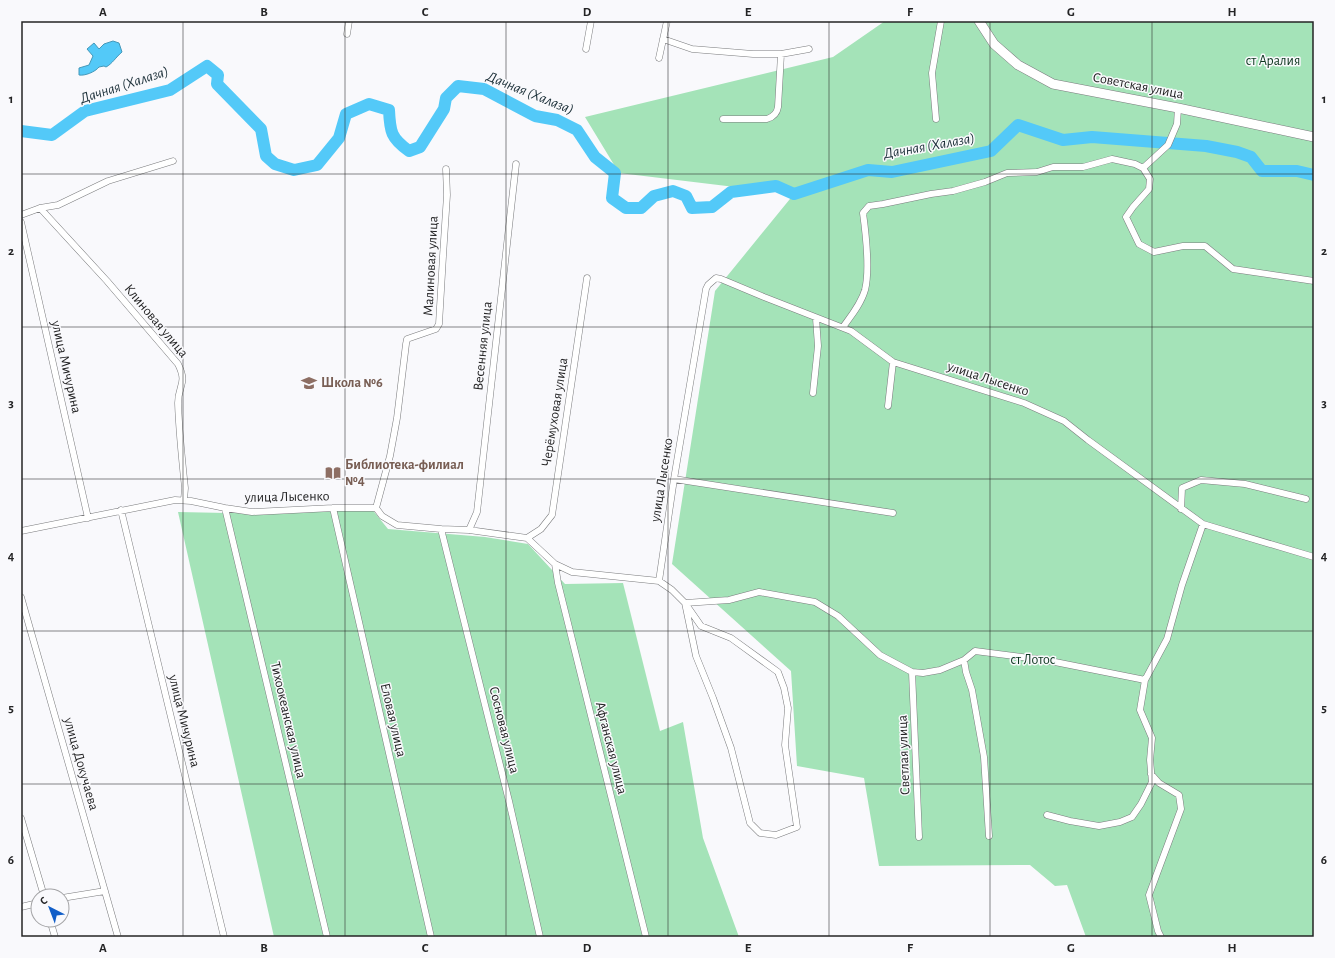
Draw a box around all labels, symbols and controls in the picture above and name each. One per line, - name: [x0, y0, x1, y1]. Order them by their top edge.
- text: A: [99, 6, 107, 19]
- text: B: [260, 6, 268, 19]
- text: C: [422, 6, 429, 19]
- text: D: [583, 6, 592, 19]
- text: E: [745, 6, 752, 19]
- text: F: [907, 6, 914, 19]
- text: G: [1067, 6, 1075, 19]
- text: H: [1227, 6, 1237, 19]
- park label: ст Аралия: [1246, 54, 1300, 68]
- water label: Дачная (Халаза): [77, 64, 170, 107]
- water label: Дачная (Халаза): [483, 68, 576, 117]
- street label: Советская улица: [1091, 70, 1185, 102]
- text: 1: [9, 93, 13, 106]
- text: 1: [1322, 93, 1326, 106]
- water label: Дачная (Халаза): [881, 131, 976, 162]
- street label: Малиновая улица: [421, 215, 441, 317]
- text: 2: [8, 245, 14, 258]
- text: 2: [1321, 245, 1327, 258]
- street label: Клиновая улица: [121, 282, 191, 361]
- street label: Весенняя улица: [471, 300, 495, 391]
- street label: улица Мичурина: [48, 318, 84, 415]
- street label: Черёмуховая улица: [539, 356, 571, 467]
- street label: улица Лысенко: [945, 359, 1031, 399]
- school or university icon: Школа №6: [300, 374, 318, 392]
- place label: Школа №6: [321, 376, 383, 390]
- text: 3: [8, 397, 14, 410]
- text: 3: [1321, 397, 1327, 410]
- street label: улица Лысенко: [648, 437, 676, 524]
- place label: Библиотека-филиал №4: [345, 458, 464, 488]
- library icon: Библиотека-филиал №4: [324, 464, 342, 482]
- street label: улица Лысенко: [243, 489, 330, 505]
- text: 4: [8, 550, 15, 563]
- text: 4: [1321, 550, 1328, 563]
- park label: ст Лотос: [1010, 653, 1056, 667]
- street label: Тихоокеанская улица: [268, 660, 308, 780]
- street label: улица Мичурина: [165, 672, 202, 769]
- street label: Еловая улица: [378, 682, 408, 759]
- street label: Сосновая улица: [486, 685, 522, 775]
- street label: Афганская улица: [593, 700, 629, 796]
- text: 5: [8, 702, 14, 715]
- text: 5: [1321, 702, 1327, 715]
- street label: Светлая улица: [896, 714, 912, 795]
- street label: улица Докучаева: [61, 715, 101, 813]
- text: 6: [8, 854, 14, 867]
- text: 6: [1321, 854, 1327, 867]
- north arrow: [30, 888, 70, 928]
- text: С: [38, 895, 50, 907]
- text: A: [99, 942, 107, 955]
- text: B: [260, 942, 268, 955]
- text: C: [422, 942, 429, 955]
- text: D: [583, 942, 592, 955]
- text: E: [745, 942, 752, 955]
- text: F: [907, 942, 914, 955]
- text: G: [1067, 942, 1075, 955]
- text: H: [1227, 942, 1237, 955]

